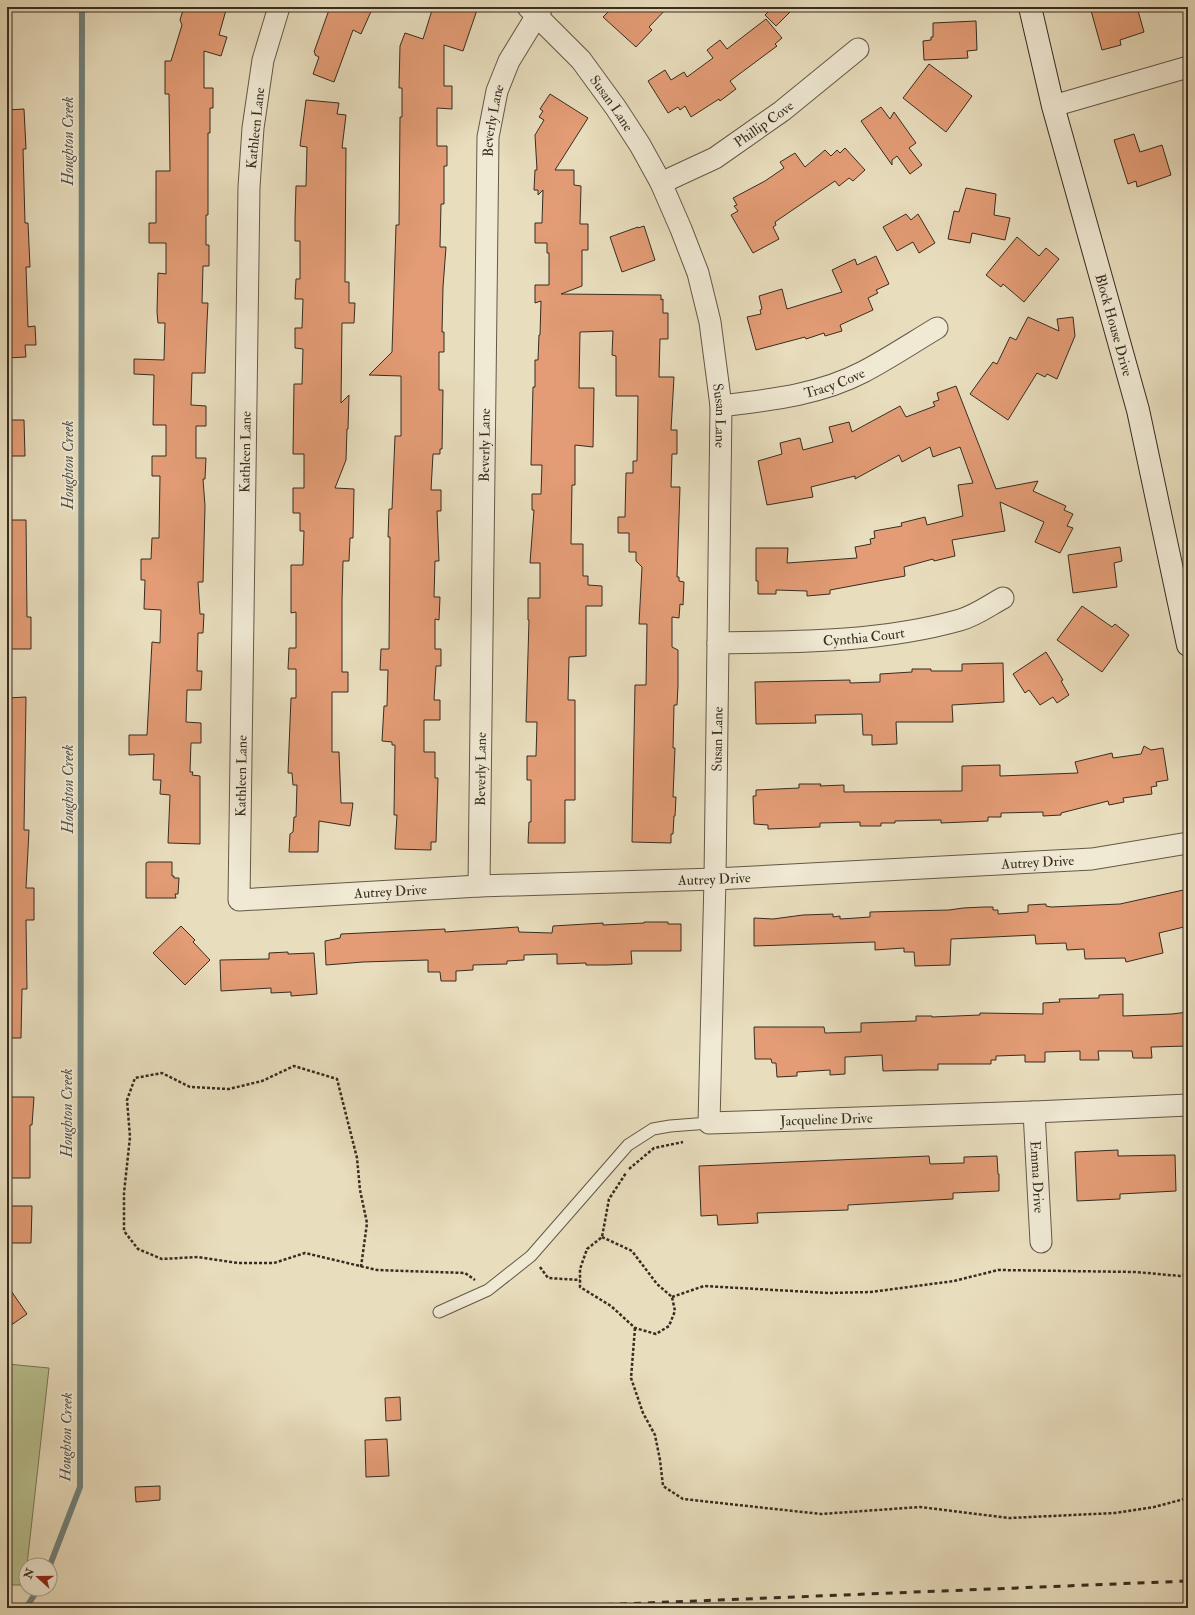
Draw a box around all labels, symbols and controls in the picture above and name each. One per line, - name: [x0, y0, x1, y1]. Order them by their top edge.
- street label: Susan Lane: [586, 72, 637, 135]
- street label: Beverly Lane: [480, 82, 508, 157]
- street label: Kathleen Lane: [243, 86, 268, 170]
- water label: Houghton Creek: [59, 96, 78, 187]
- street label: Phillip Cove: [731, 97, 797, 151]
- street label: Block House Drive: [1091, 272, 1136, 378]
- street label: Tracy Cove: [802, 364, 868, 402]
- street label: Susan Lane: [709, 382, 729, 448]
- street label: Beverly Lane: [476, 408, 494, 482]
- street label: Kathleen Lane: [236, 411, 255, 493]
- water label: Houghton Creek: [59, 420, 78, 511]
- street label: Cynthia Court: [823, 624, 906, 650]
- street label: Susan Lane: [708, 706, 727, 771]
- street label: Beverly Lane: [472, 732, 490, 806]
- street label: Kathleen Lane: [232, 735, 251, 817]
- water label: Houghton Creek: [59, 744, 78, 835]
- street label: Autrey Drive: [1000, 852, 1075, 873]
- street label: Autrey Drive: [677, 869, 751, 889]
- street label: Autrey Drive: [353, 881, 427, 902]
- water label: Houghton Creek: [58, 1068, 77, 1159]
- street label: Jacqueline Drive: [779, 1109, 873, 1130]
- street label: Emma Drive: [1027, 1140, 1047, 1214]
- water label: Houghton Creek: [56, 1392, 77, 1483]
- north arrow: [18, 1557, 58, 1597]
- text: N: [21, 1566, 37, 1581]

